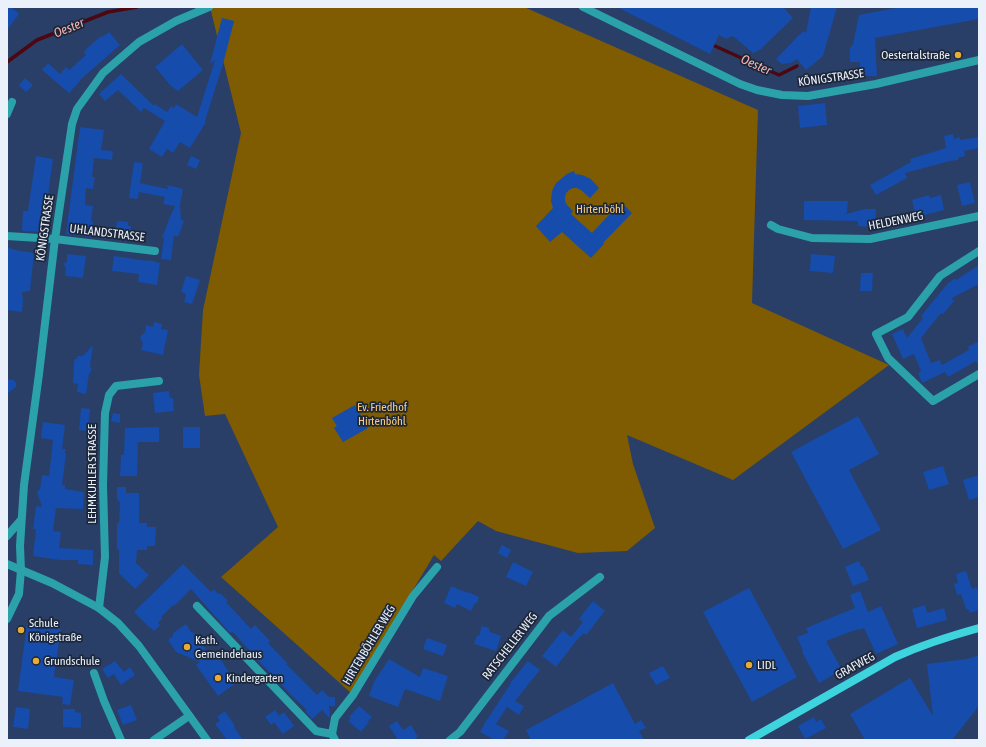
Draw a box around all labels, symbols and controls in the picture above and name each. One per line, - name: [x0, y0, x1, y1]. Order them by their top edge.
- water label: Oester: [52, 15, 86, 41]
- place label: Oestertalstraße: [881, 48, 950, 62]
- marker: Oestertalstraße: [953, 50, 963, 60]
- water label: Oester: [738, 51, 774, 79]
- street label: KÖNIGSTRASSE: [797, 66, 865, 90]
- street label: KÖNIGSTRASSE: [33, 194, 57, 262]
- park label: Hirtenböhl: [576, 202, 624, 216]
- street label: HELDENWEG: [867, 209, 925, 233]
- street label: UHLANDSTRASSE: [69, 221, 145, 245]
- park label: Ev. Friedhof Hirtenböhl: [357, 400, 407, 428]
- street label: LEHMKUHLER STRASSE: [85, 424, 99, 524]
- street label: HIRTENBÖHLER WEG: [339, 602, 399, 688]
- street label: RATSCHELLER WEG: [479, 609, 541, 683]
- place label: Schule Königstraße: [29, 616, 82, 644]
- marker: Schule Königstraße: [16, 625, 26, 635]
- place label: Kath. Gemeindehaus: [195, 633, 262, 661]
- marker: Kath. Gemeindehaus: [182, 642, 192, 652]
- street label: GRAFWEG: [833, 649, 877, 683]
- place label: Grundschule: [44, 654, 100, 668]
- marker: Grundschule: [31, 656, 41, 666]
- place label: LIDL: [757, 658, 776, 672]
- marker: LIDL: [744, 660, 754, 670]
- place label: Kindergarten: [226, 671, 283, 685]
- marker: Kindergarten: [213, 673, 223, 683]

